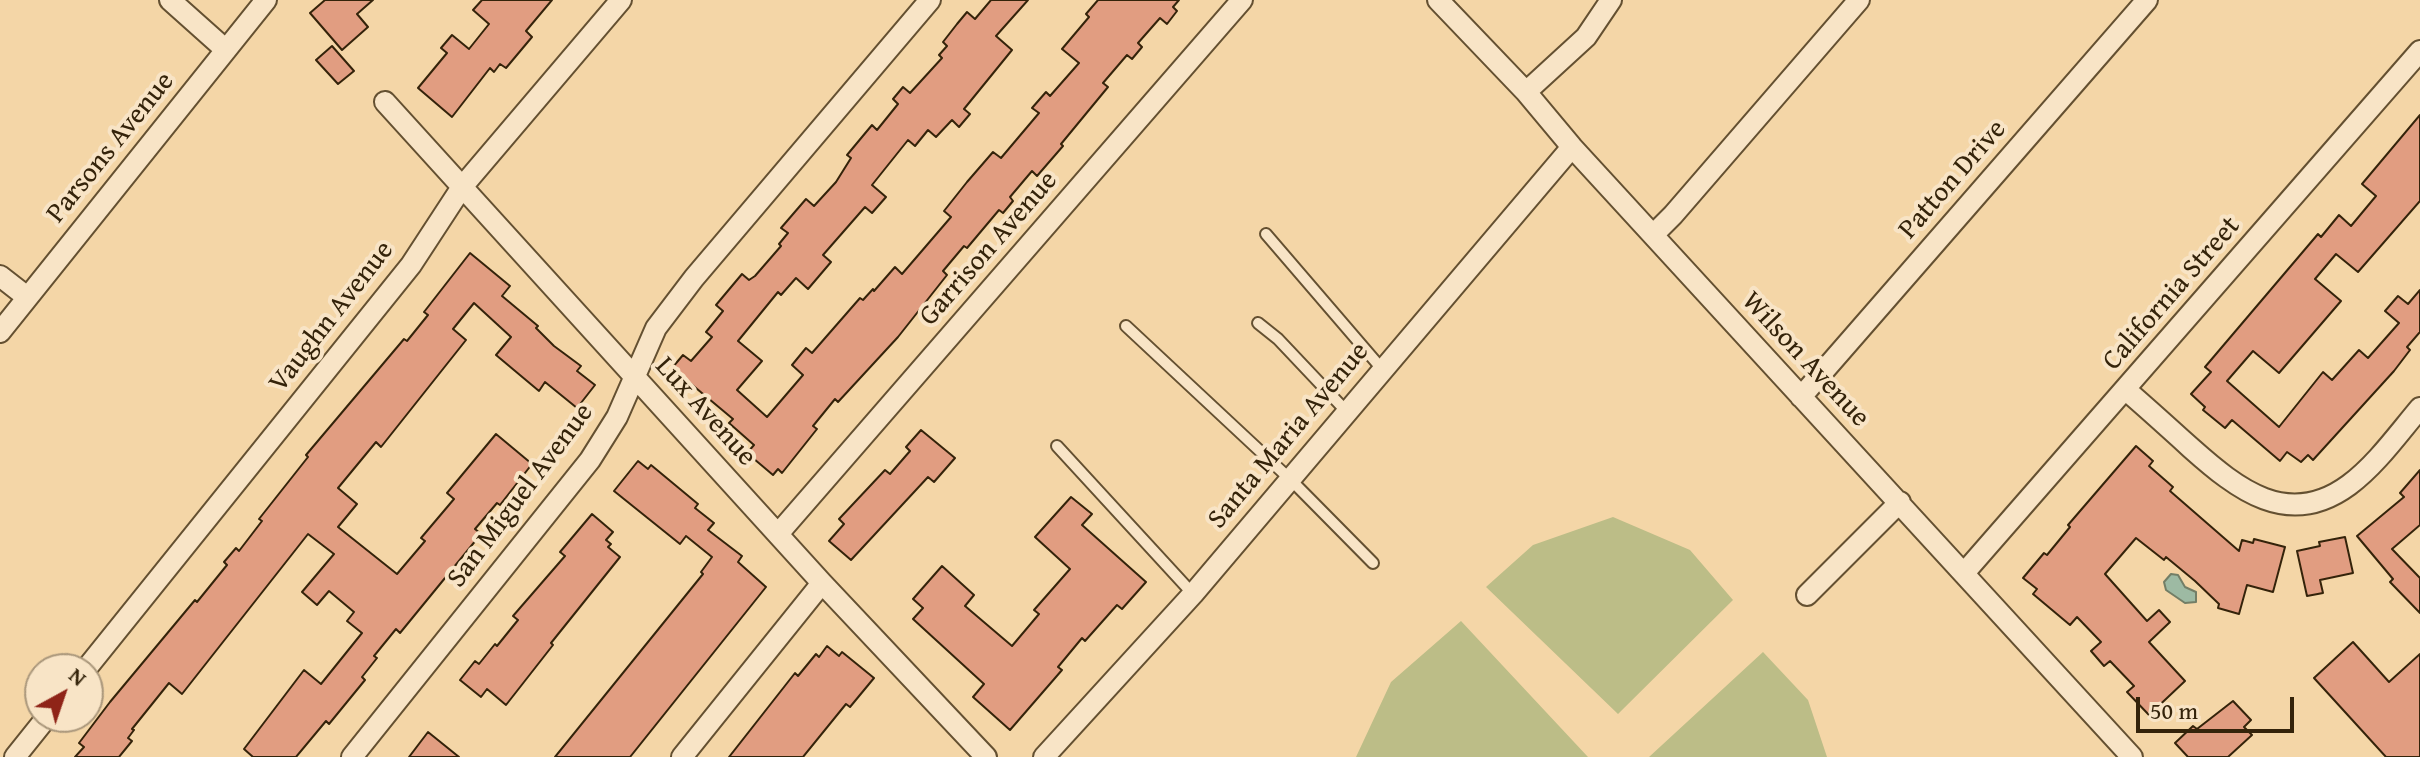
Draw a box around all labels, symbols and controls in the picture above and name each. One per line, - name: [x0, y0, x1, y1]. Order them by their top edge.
- street label: Parsons Avenue: [40, 66, 182, 230]
- street label: Patton Drive: [1892, 113, 2014, 247]
- street label: Garrison Avenue: [913, 165, 1065, 333]
- street label: California Street: [2096, 210, 2248, 378]
- street label: Vaughn Avenue: [263, 235, 401, 399]
- street label: Wilson Avenue: [1734, 285, 1876, 435]
- street label: Santa Maria Avenue: [1201, 336, 1377, 536]
- street label: Lux Avenue: [647, 351, 763, 473]
- street label: San Miguel Avenue: [441, 397, 601, 595]
- north arrow: [24, 653, 104, 733]
- text: N: [62, 659, 94, 693]
- scale bar: [2140, 681, 2298, 731]
- text: 50 m: [2150, 693, 2198, 728]

